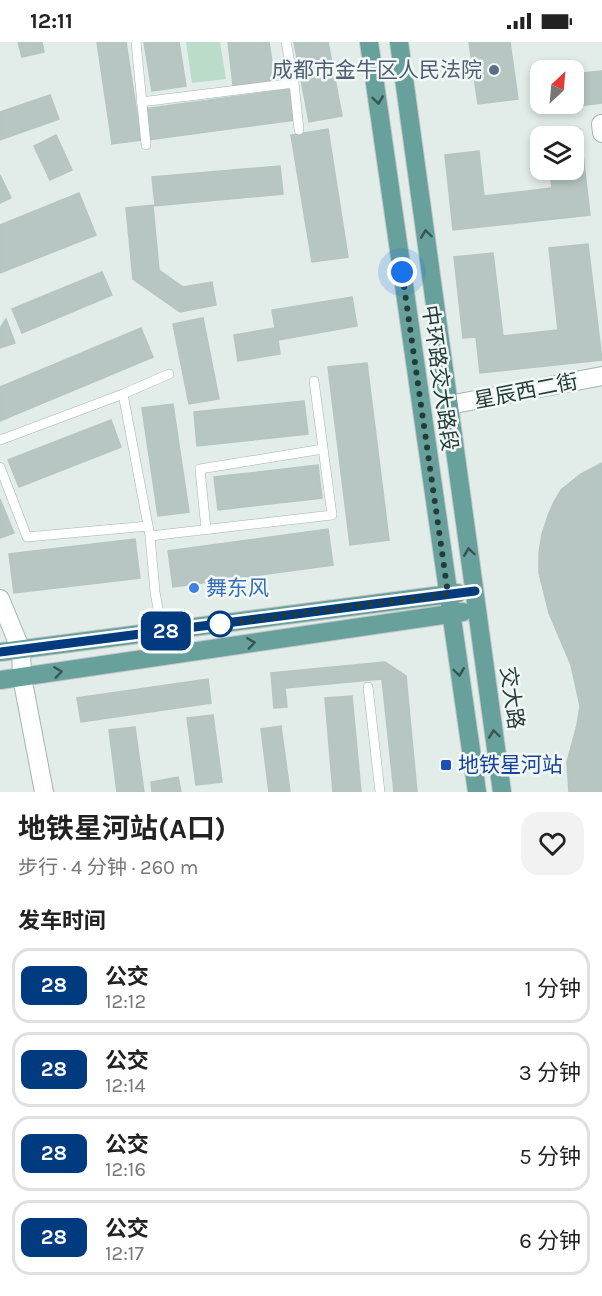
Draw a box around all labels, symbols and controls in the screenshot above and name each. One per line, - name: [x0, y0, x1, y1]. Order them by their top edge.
- text: 12:11: [30, 8, 73, 34]
- place label: 成都市金牛区人民法院: [272, 58, 482, 82]
- north arrow: [530, 60, 584, 114]
- map controls: [530, 60, 584, 180]
- marker: 成都市金牛区人民法院: [487, 63, 501, 77]
- one-way arrow: [371, 95, 383, 105]
- button: layers: [530, 126, 584, 180]
- one-way arrow: [420, 229, 432, 239]
- your location: [387, 257, 417, 287]
- street label: 中环路交大路段: [418, 304, 462, 452]
- street label: 星辰西二街: [472, 369, 580, 413]
- one-way arrow: [464, 547, 476, 557]
- place label: 舞东风: [206, 576, 269, 600]
- marker: 舞东风: [187, 581, 201, 595]
- unlabelled marker: [207, 611, 233, 637]
- line badge: 28: [139, 612, 193, 650]
- text: 28: [153, 619, 179, 643]
- one-way arrow: [246, 638, 255, 650]
- street label: 交大路: [496, 665, 528, 731]
- one-way arrow: [53, 666, 62, 678]
- one-way arrow: [453, 667, 465, 677]
- one-way arrow: [488, 729, 500, 739]
- place label: 地铁星河站: [458, 753, 563, 777]
- marker: 地铁星河站: [439, 758, 453, 772]
- text: 地铁星河站(A口): [18, 812, 226, 845]
- button: heart: [521, 812, 584, 875]
- text: 步行 · 4 分钟 · 260 m: [18, 856, 198, 879]
- text: 发车时间: [18, 908, 106, 934]
- text: 公交: [105, 964, 149, 990]
- text: 28: [41, 973, 67, 997]
- text: 1 分钟: [525, 976, 581, 1002]
- text: 12:12: [105, 990, 146, 1013]
- text: 公交: [105, 1048, 149, 1074]
- text: 28: [41, 1057, 67, 1081]
- text: 3 分钟: [519, 1060, 581, 1086]
- text: 12:14: [105, 1074, 146, 1097]
- text: 公交: [105, 1132, 149, 1158]
- text: 28: [41, 1141, 67, 1165]
- text: 5 分钟: [519, 1144, 581, 1170]
- text: 12:16: [105, 1158, 146, 1181]
- text: 公交: [105, 1216, 149, 1242]
- text: 28: [41, 1225, 67, 1249]
- text: 6 分钟: [519, 1228, 581, 1254]
- text: 12:17: [105, 1242, 144, 1265]

